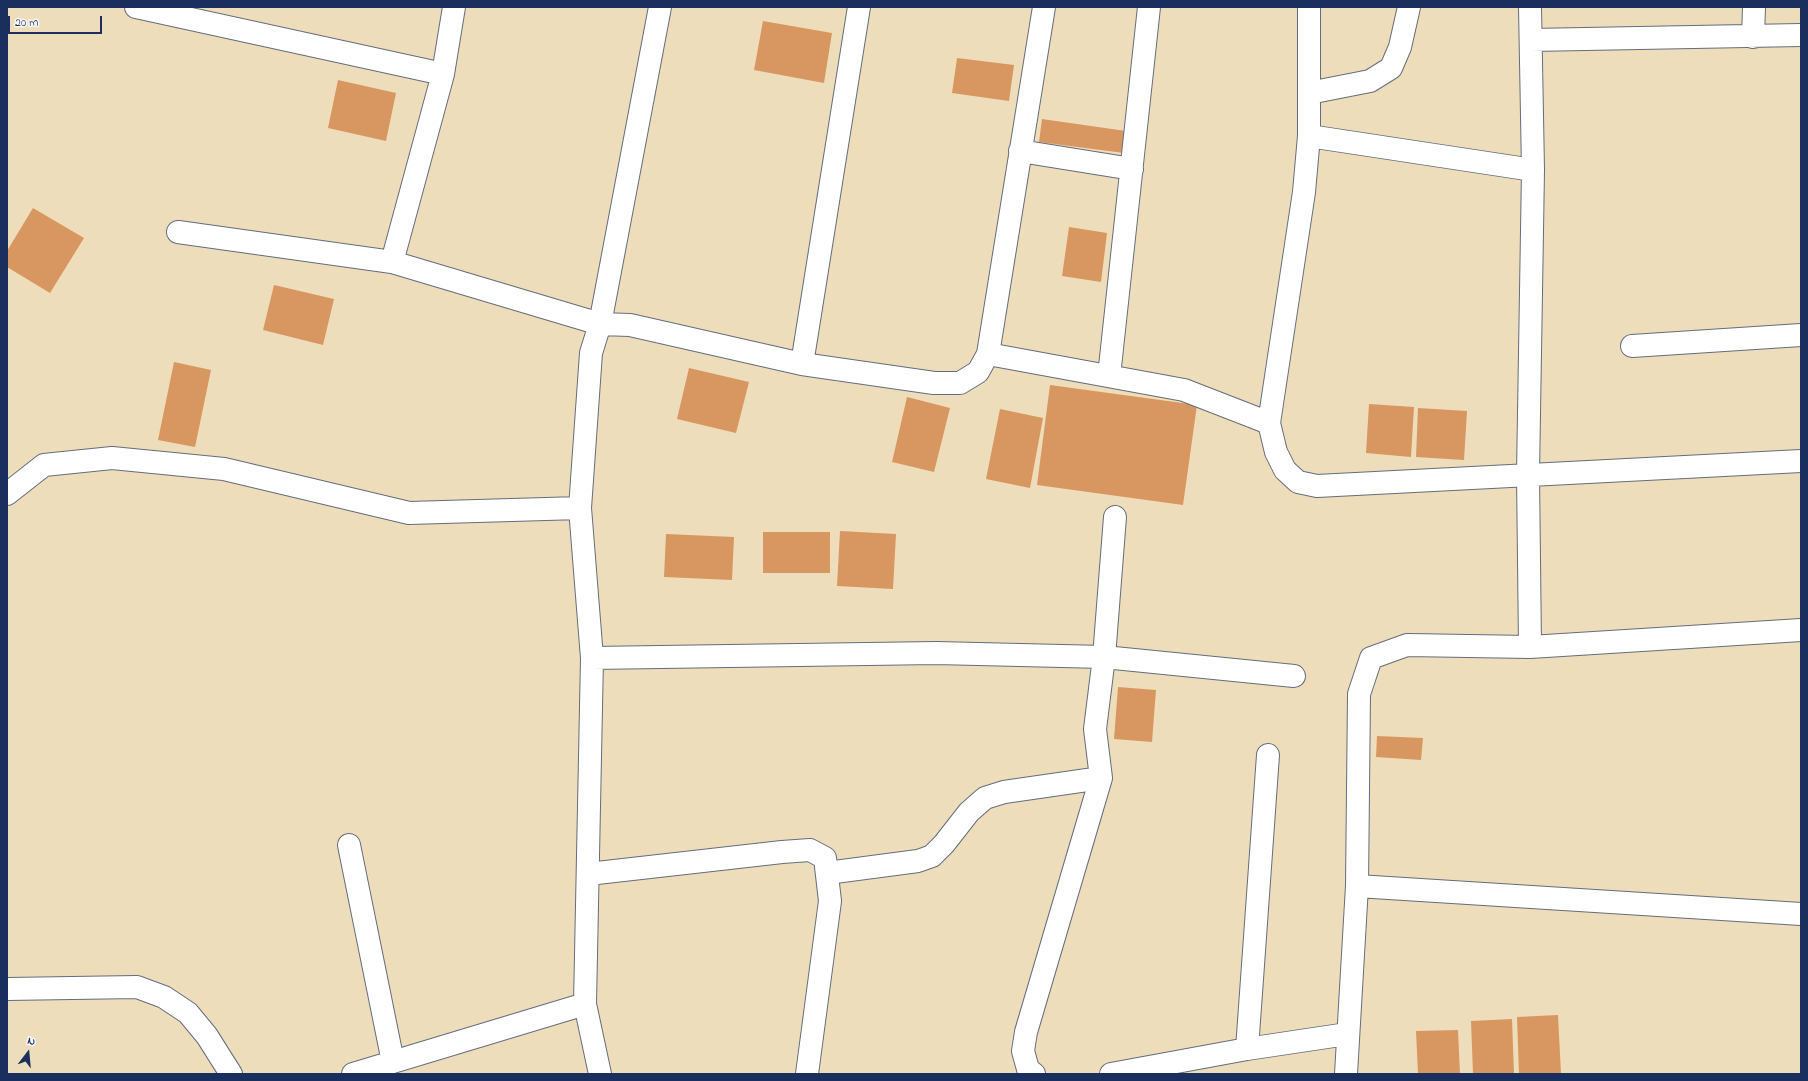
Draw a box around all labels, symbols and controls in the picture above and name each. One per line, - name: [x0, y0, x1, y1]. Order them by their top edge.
- scale bar: [10, 8, 104, 34]
- text: 20 m: [15, 14, 38, 32]
- north arrow: [8, 1033, 48, 1073]
- text: N: [26, 1033, 37, 1050]

